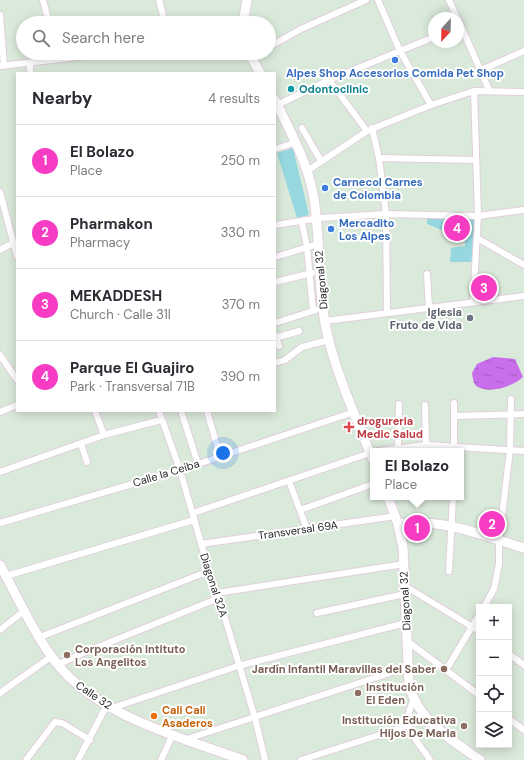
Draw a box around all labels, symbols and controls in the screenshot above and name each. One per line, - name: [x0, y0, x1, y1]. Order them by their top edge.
- north arrow: [428, 12, 464, 48]
- search box: [16, 16, 276, 60]
- icon: search: [30, 27, 52, 49]
- text: Search here: [62, 28, 145, 48]
- marker: Alpes Shop Accesorios Comida Pet Shop: [390, 55, 400, 65]
- place label: Alpes Shop Accesorios Comida Pet Shop: [286, 66, 504, 80]
- place label: Odontoclinic: [299, 82, 369, 96]
- marker: Odontoclinic: [286, 84, 296, 94]
- text: Nearby: [32, 87, 92, 109]
- text: 4 results: [208, 90, 260, 107]
- text: El Bolazo: [70, 142, 134, 162]
- text: 1: [43, 152, 47, 169]
- text: 250 m: [221, 152, 260, 169]
- text: Place: [70, 162, 102, 179]
- place label: Carnecol Carnes de Colombia: [333, 175, 423, 202]
- marker: Carnecol Carnes de Colombia: [320, 183, 330, 193]
- pin: 4: [444, 213, 470, 243]
- text: Pharmakon: [70, 214, 153, 234]
- place label: Mercadito Los Alpes: [339, 216, 395, 243]
- text: 2: [41, 224, 49, 241]
- text: 330 m: [221, 224, 260, 241]
- marker: Mercadito Los Alpes: [326, 224, 336, 234]
- text: Pharmacy: [70, 234, 130, 251]
- street label: Diagonal 32: [311, 250, 331, 310]
- pin: 3: [471, 273, 497, 303]
- text: MEKADDESH: [70, 286, 162, 306]
- text: 3: [41, 296, 49, 313]
- text: 370 m: [222, 296, 260, 313]
- place label: Iglesia Fruto de Vida: [390, 305, 462, 332]
- text: Church · Calle 31I: [70, 306, 171, 323]
- marker: Iglesia Fruto de Vida: [465, 313, 475, 323]
- text: Parque El Guajiro: [70, 358, 195, 378]
- text: 4: [41, 368, 49, 385]
- text: 390 m: [221, 368, 260, 385]
- text: Park · Transversal 71B: [70, 378, 195, 395]
- place label: drogureria Medic Salud: [357, 414, 423, 441]
- marker: drogureria Medic Salud: [344, 422, 354, 432]
- your location: [213, 443, 233, 463]
- popup: [370, 448, 464, 500]
- street label: Calle la Ceiba: [131, 456, 201, 490]
- text: El Bolazo: [385, 456, 449, 476]
- text: Place: [385, 476, 417, 493]
- pin: 2: [479, 509, 505, 539]
- pin: 1: [404, 513, 430, 543]
- street label: Transversal 69A: [257, 517, 339, 543]
- street label: Diagonal 32A: [197, 551, 231, 619]
- street label: Diagonal 32: [396, 571, 414, 631]
- map controls: [476, 604, 512, 748]
- button: +: [476, 604, 512, 640]
- button: −: [476, 640, 512, 676]
- place label: Corporación Intituto Los Angelitos: [75, 642, 186, 669]
- marker: Corporación Intituto Los Angelitos: [62, 650, 72, 660]
- place label: Jardín Infantil Maravillas del Saber: [252, 662, 437, 676]
- marker: Jardín Infantil Maravillas del Saber: [439, 664, 449, 674]
- button: locate: [476, 676, 512, 712]
- street label: Calle 32: [73, 678, 115, 712]
- place label: Institución El Eden: [366, 680, 424, 707]
- marker: Institución El Eden: [353, 688, 363, 698]
- place label: Cali Cali Asaderos: [162, 703, 213, 730]
- marker: Cali Cali Asaderos: [149, 711, 159, 721]
- button: layers: [476, 712, 512, 748]
- place label: Institución Educativa Hijos De Maria: [342, 713, 456, 740]
- marker: Institución Educativa Hijos De Maria: [459, 721, 469, 731]

